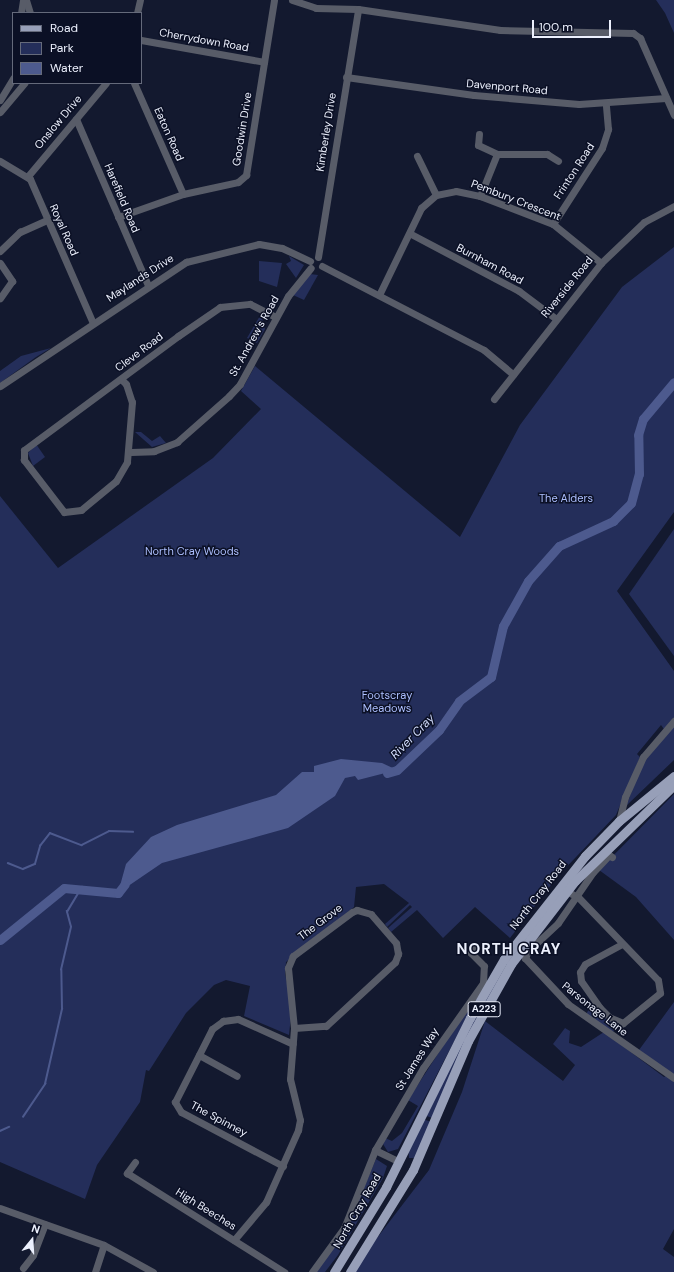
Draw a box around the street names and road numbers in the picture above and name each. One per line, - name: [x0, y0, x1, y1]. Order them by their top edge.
- street label: Cherrydown Road: [158, 26, 250, 54]
- street label: Davenport Road: [466, 77, 548, 97]
- street label: Goodwin Drive: [230, 91, 254, 167]
- street label: Onslow Drive: [32, 92, 84, 152]
- street label: Kimberley Drive: [313, 92, 339, 172]
- street label: Eaton Road: [151, 105, 187, 163]
- street label: Frinton Road: [551, 140, 597, 202]
- street label: Harefield Road: [101, 161, 143, 235]
- street label: Pembury Crescent: [469, 177, 563, 223]
- street label: Royal Road: [47, 202, 81, 258]
- street label: Burnham Road: [454, 241, 526, 287]
- street label: Maylands Drive: [104, 251, 176, 305]
- street label: Riverside Road: [538, 254, 596, 320]
- street label: St. Andrew's Road: [226, 293, 282, 379]
- street label: Cleve Road: [112, 330, 166, 374]
- street label: North Cray Road: [507, 858, 569, 932]
- street label: The Grove: [295, 901, 345, 943]
- street label: Parsonage Lane: [559, 979, 631, 1039]
- road number: A223: [467, 1001, 501, 1017]
- street label: St James Way: [392, 1025, 442, 1093]
- street label: The Spinney: [188, 1099, 250, 1139]
- street label: North Cray Road: [330, 1171, 384, 1251]
- street label: High Beeches: [173, 1185, 239, 1233]

